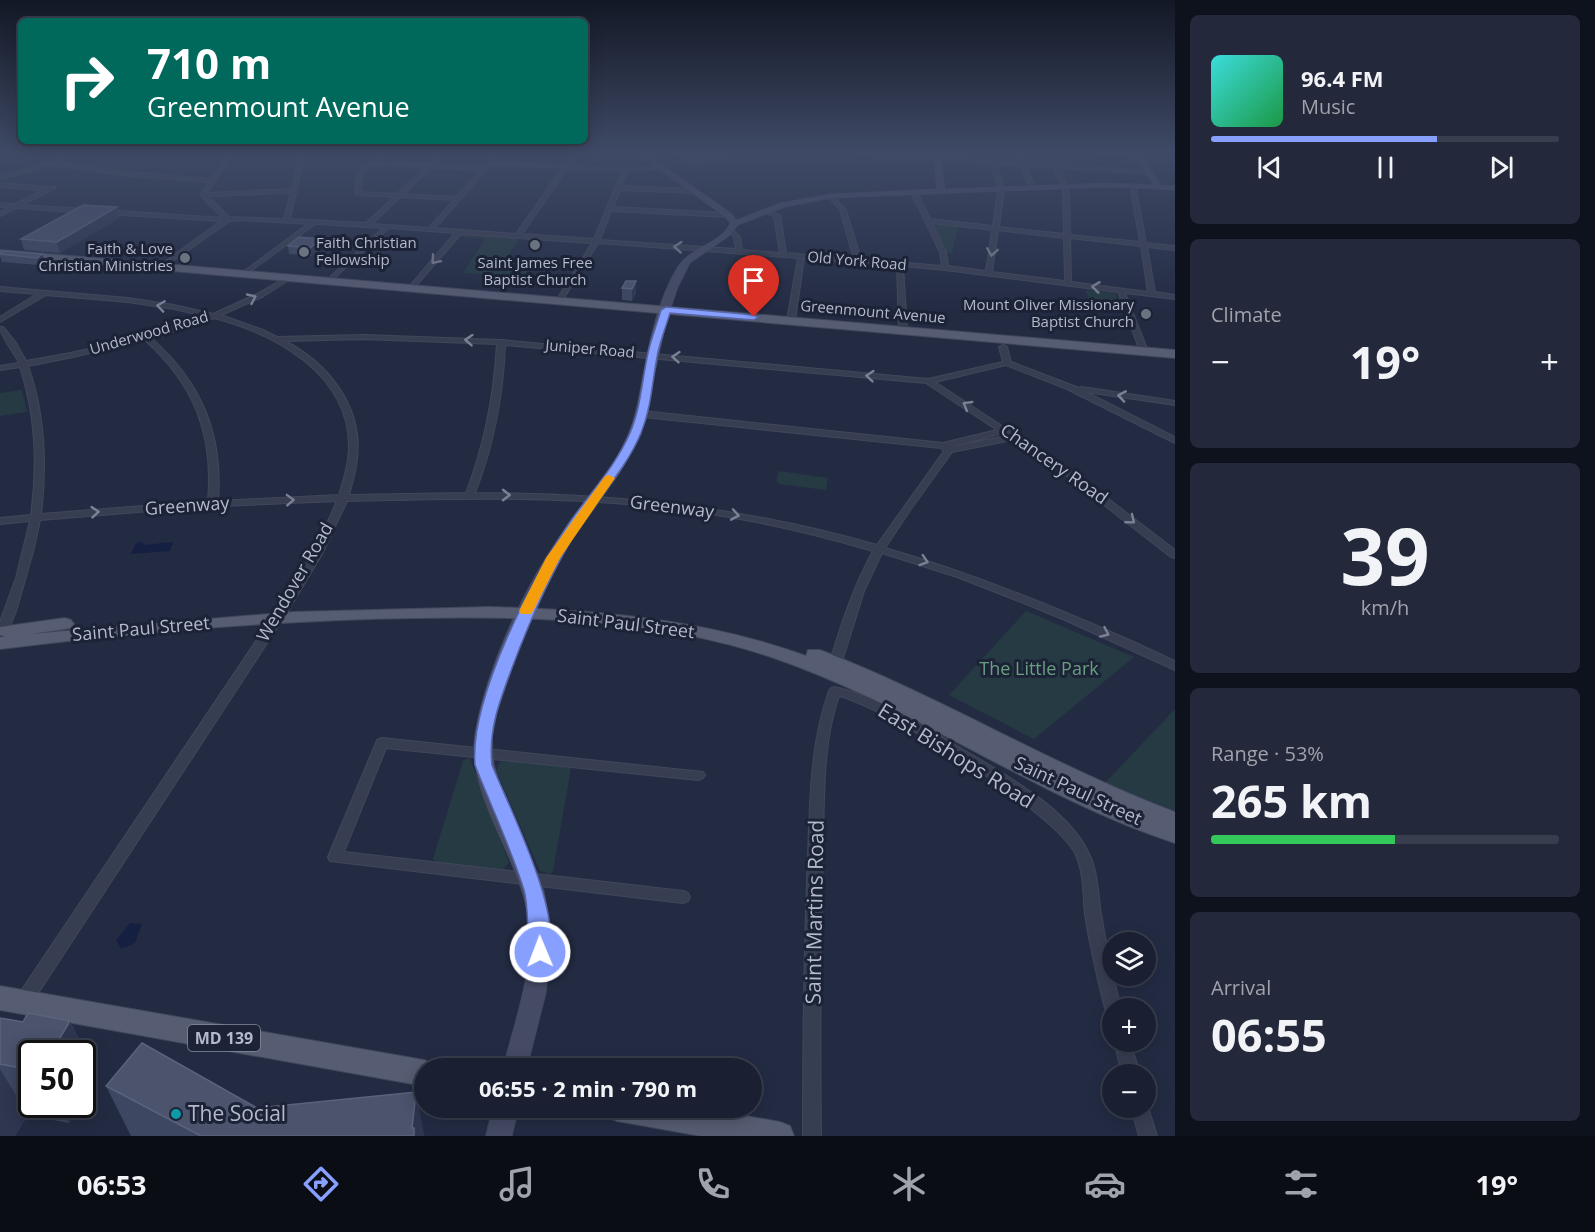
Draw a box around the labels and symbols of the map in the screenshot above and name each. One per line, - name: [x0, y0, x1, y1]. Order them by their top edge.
- place label: Faith Christian Fellowship: [316, 232, 417, 269]
- place label: Faith & Love Christian Ministries: [38, 238, 173, 275]
- marker: Saint James Free Baptist Church: [528, 238, 542, 252]
- one-way arrow: [673, 241, 682, 254]
- marker: Faith Christian Fellowship: [297, 245, 311, 259]
- street label: Old York Road: [807, 246, 908, 274]
- one-way arrow: [986, 247, 999, 257]
- marker: Faith & Love Christian Ministries: [178, 251, 192, 265]
- place label: Saint James Free Baptist Church: [477, 252, 593, 289]
- one-way arrow: [431, 253, 442, 264]
- pin: [728, 255, 779, 317]
- one-way arrow: [1092, 282, 1101, 294]
- one-way arrow: [245, 293, 256, 305]
- place label: Mount Oliver Missionary Baptist Church: [963, 294, 1134, 331]
- street label: Greenmount Avenue: [800, 295, 947, 327]
- one-way arrow: [157, 300, 166, 312]
- street label: Underwood Road: [87, 306, 210, 359]
- marker: Mount Oliver Missionary Baptist Church: [1139, 307, 1153, 321]
- one-way arrow: [464, 334, 473, 347]
- street label: Juniper Road: [543, 334, 636, 362]
- one-way arrow: [671, 351, 680, 364]
- one-way arrow: [865, 369, 874, 382]
- one-way arrow: [1118, 391, 1127, 403]
- one-way arrow: [963, 400, 973, 412]
- street label: Chancery Road: [996, 417, 1113, 509]
- one-way arrow: [501, 489, 510, 501]
- street label: Greenway: [629, 489, 717, 523]
- street label: Greenway: [144, 490, 231, 520]
- one-way arrow: [286, 493, 295, 506]
- one-way arrow: [91, 506, 100, 519]
- one-way arrow: [729, 508, 739, 521]
- one-way arrow: [1124, 512, 1135, 523]
- street label: Wendover Road: [250, 518, 338, 645]
- one-way arrow: [918, 554, 929, 567]
- street label: Saint Paul Street: [556, 603, 696, 643]
- street label: Saint Paul Street: [71, 610, 211, 646]
- one-way arrow: [1099, 626, 1110, 638]
- park label: The Little Park: [979, 656, 1099, 680]
- street label: East Bishops Road: [873, 696, 1040, 814]
- street label: Saint Paul Street: [1011, 750, 1146, 830]
- street label: Saint Martins Road: [798, 819, 830, 1005]
- position arrow: [508, 920, 572, 984]
- road number: MD 139: [188, 1025, 260, 1051]
- speed limit sign: 50: [18, 1040, 96, 1118]
- place label: The Social: [188, 1099, 286, 1127]
- marker: The Social: [169, 1107, 183, 1121]

